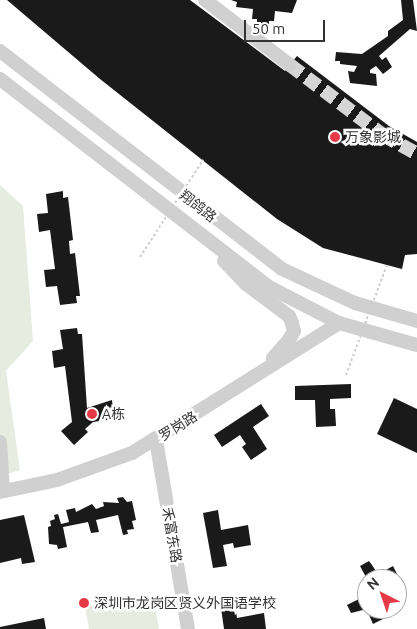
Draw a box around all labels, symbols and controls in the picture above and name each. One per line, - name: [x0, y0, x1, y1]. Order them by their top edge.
- scale bar: [247, 10, 328, 42]
- text: 50 m: [252, 20, 285, 37]
- place label: 万象影城: [345, 129, 401, 145]
- marker: 万象影城: [329, 131, 341, 143]
- street label: 翔鸽路: [176, 186, 220, 226]
- place label: A栋: [102, 406, 125, 422]
- marker: A栋: [86, 408, 98, 420]
- street label: 罗岗路: [156, 408, 200, 444]
- street label: 禾富东路: [159, 506, 185, 564]
- north arrow: [357, 569, 407, 619]
- text: N: [364, 574, 382, 593]
- place label: 深圳市龙岗区贤义外国语学校: [94, 595, 276, 611]
- marker: 深圳市龙岗区贤义外国语学校: [78, 597, 90, 609]

